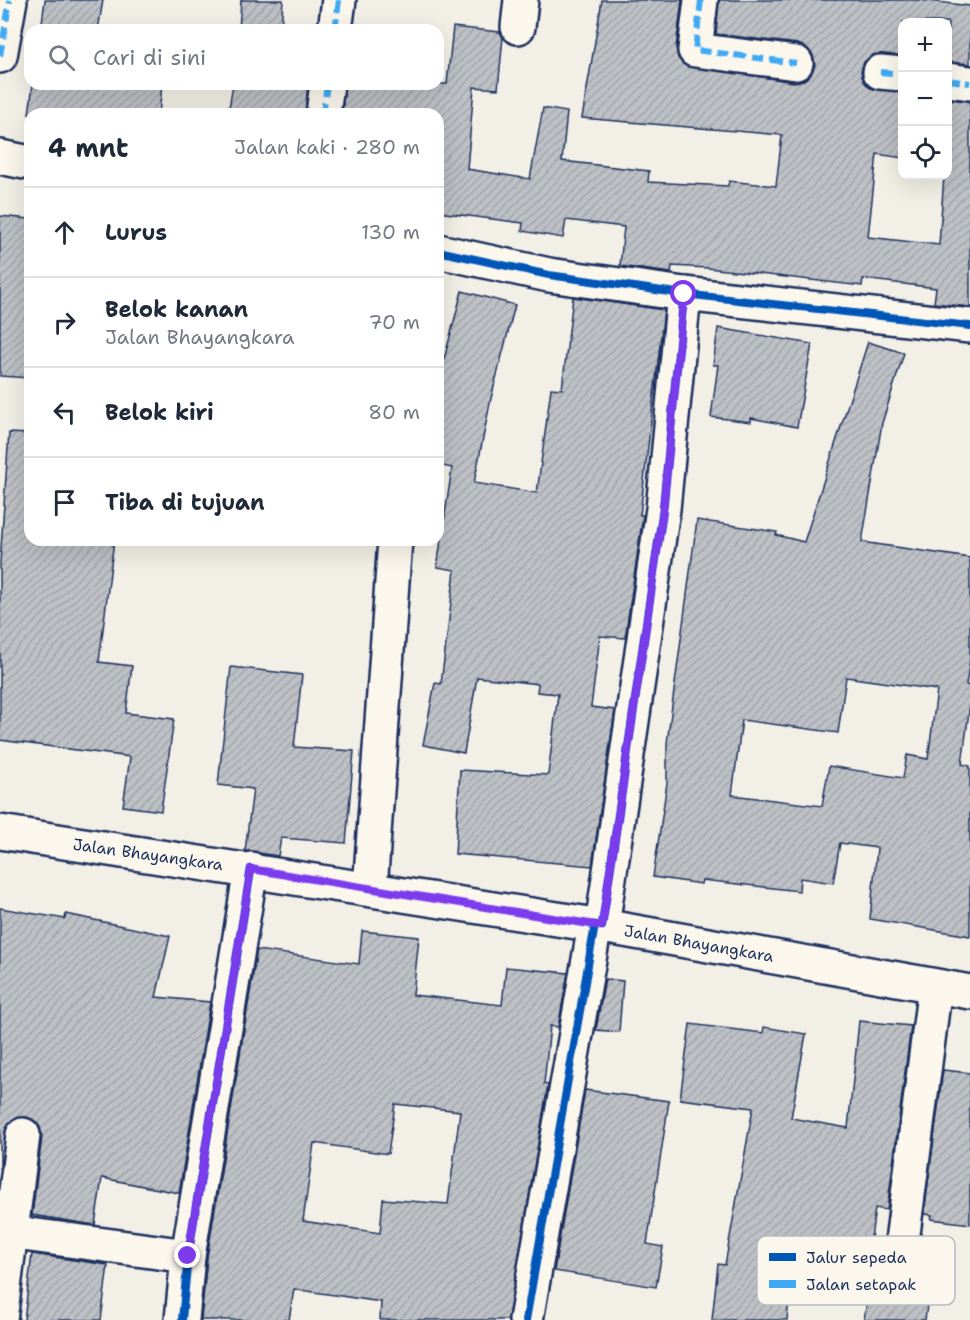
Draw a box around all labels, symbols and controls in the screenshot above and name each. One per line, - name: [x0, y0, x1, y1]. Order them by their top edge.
- map controls: [898, 18, 952, 180]
- button: +: [898, 18, 952, 72]
- search box: [24, 24, 444, 90]
- icon: search: [45, 41, 78, 74]
- text: Cari di sini: [93, 43, 206, 72]
- button: −: [898, 72, 952, 126]
- button: locate: [898, 126, 952, 180]
- text: 4 mnt: [48, 130, 128, 165]
- text: Jalan kaki · 280 m: [234, 134, 420, 160]
- icon: ahead: [48, 216, 81, 249]
- text: Lurus: [105, 218, 167, 247]
- text: 130 m: [361, 219, 420, 245]
- route start: [670, 280, 696, 306]
- text: Belok kanan: [105, 295, 248, 324]
- icon: right: [48, 306, 81, 339]
- text: 70 m: [368, 309, 420, 335]
- text: Jalan Bhayangkara: [105, 324, 294, 350]
- icon: left: [48, 396, 81, 429]
- text: Belok kiri: [105, 398, 214, 427]
- text: 80 m: [368, 399, 420, 425]
- icon: arrive: [48, 486, 81, 519]
- text: Tiba di tujuan: [105, 488, 265, 517]
- street label: Jalan Bhayangkara: [71, 834, 224, 875]
- street label: Jalan Bhayangkara: [622, 920, 775, 967]
- legend: [757, 1236, 955, 1305]
- route end: [174, 1242, 200, 1268]
- text: Jalur sepeda: [806, 1247, 907, 1268]
- text: Jalan setapak: [806, 1274, 917, 1295]

